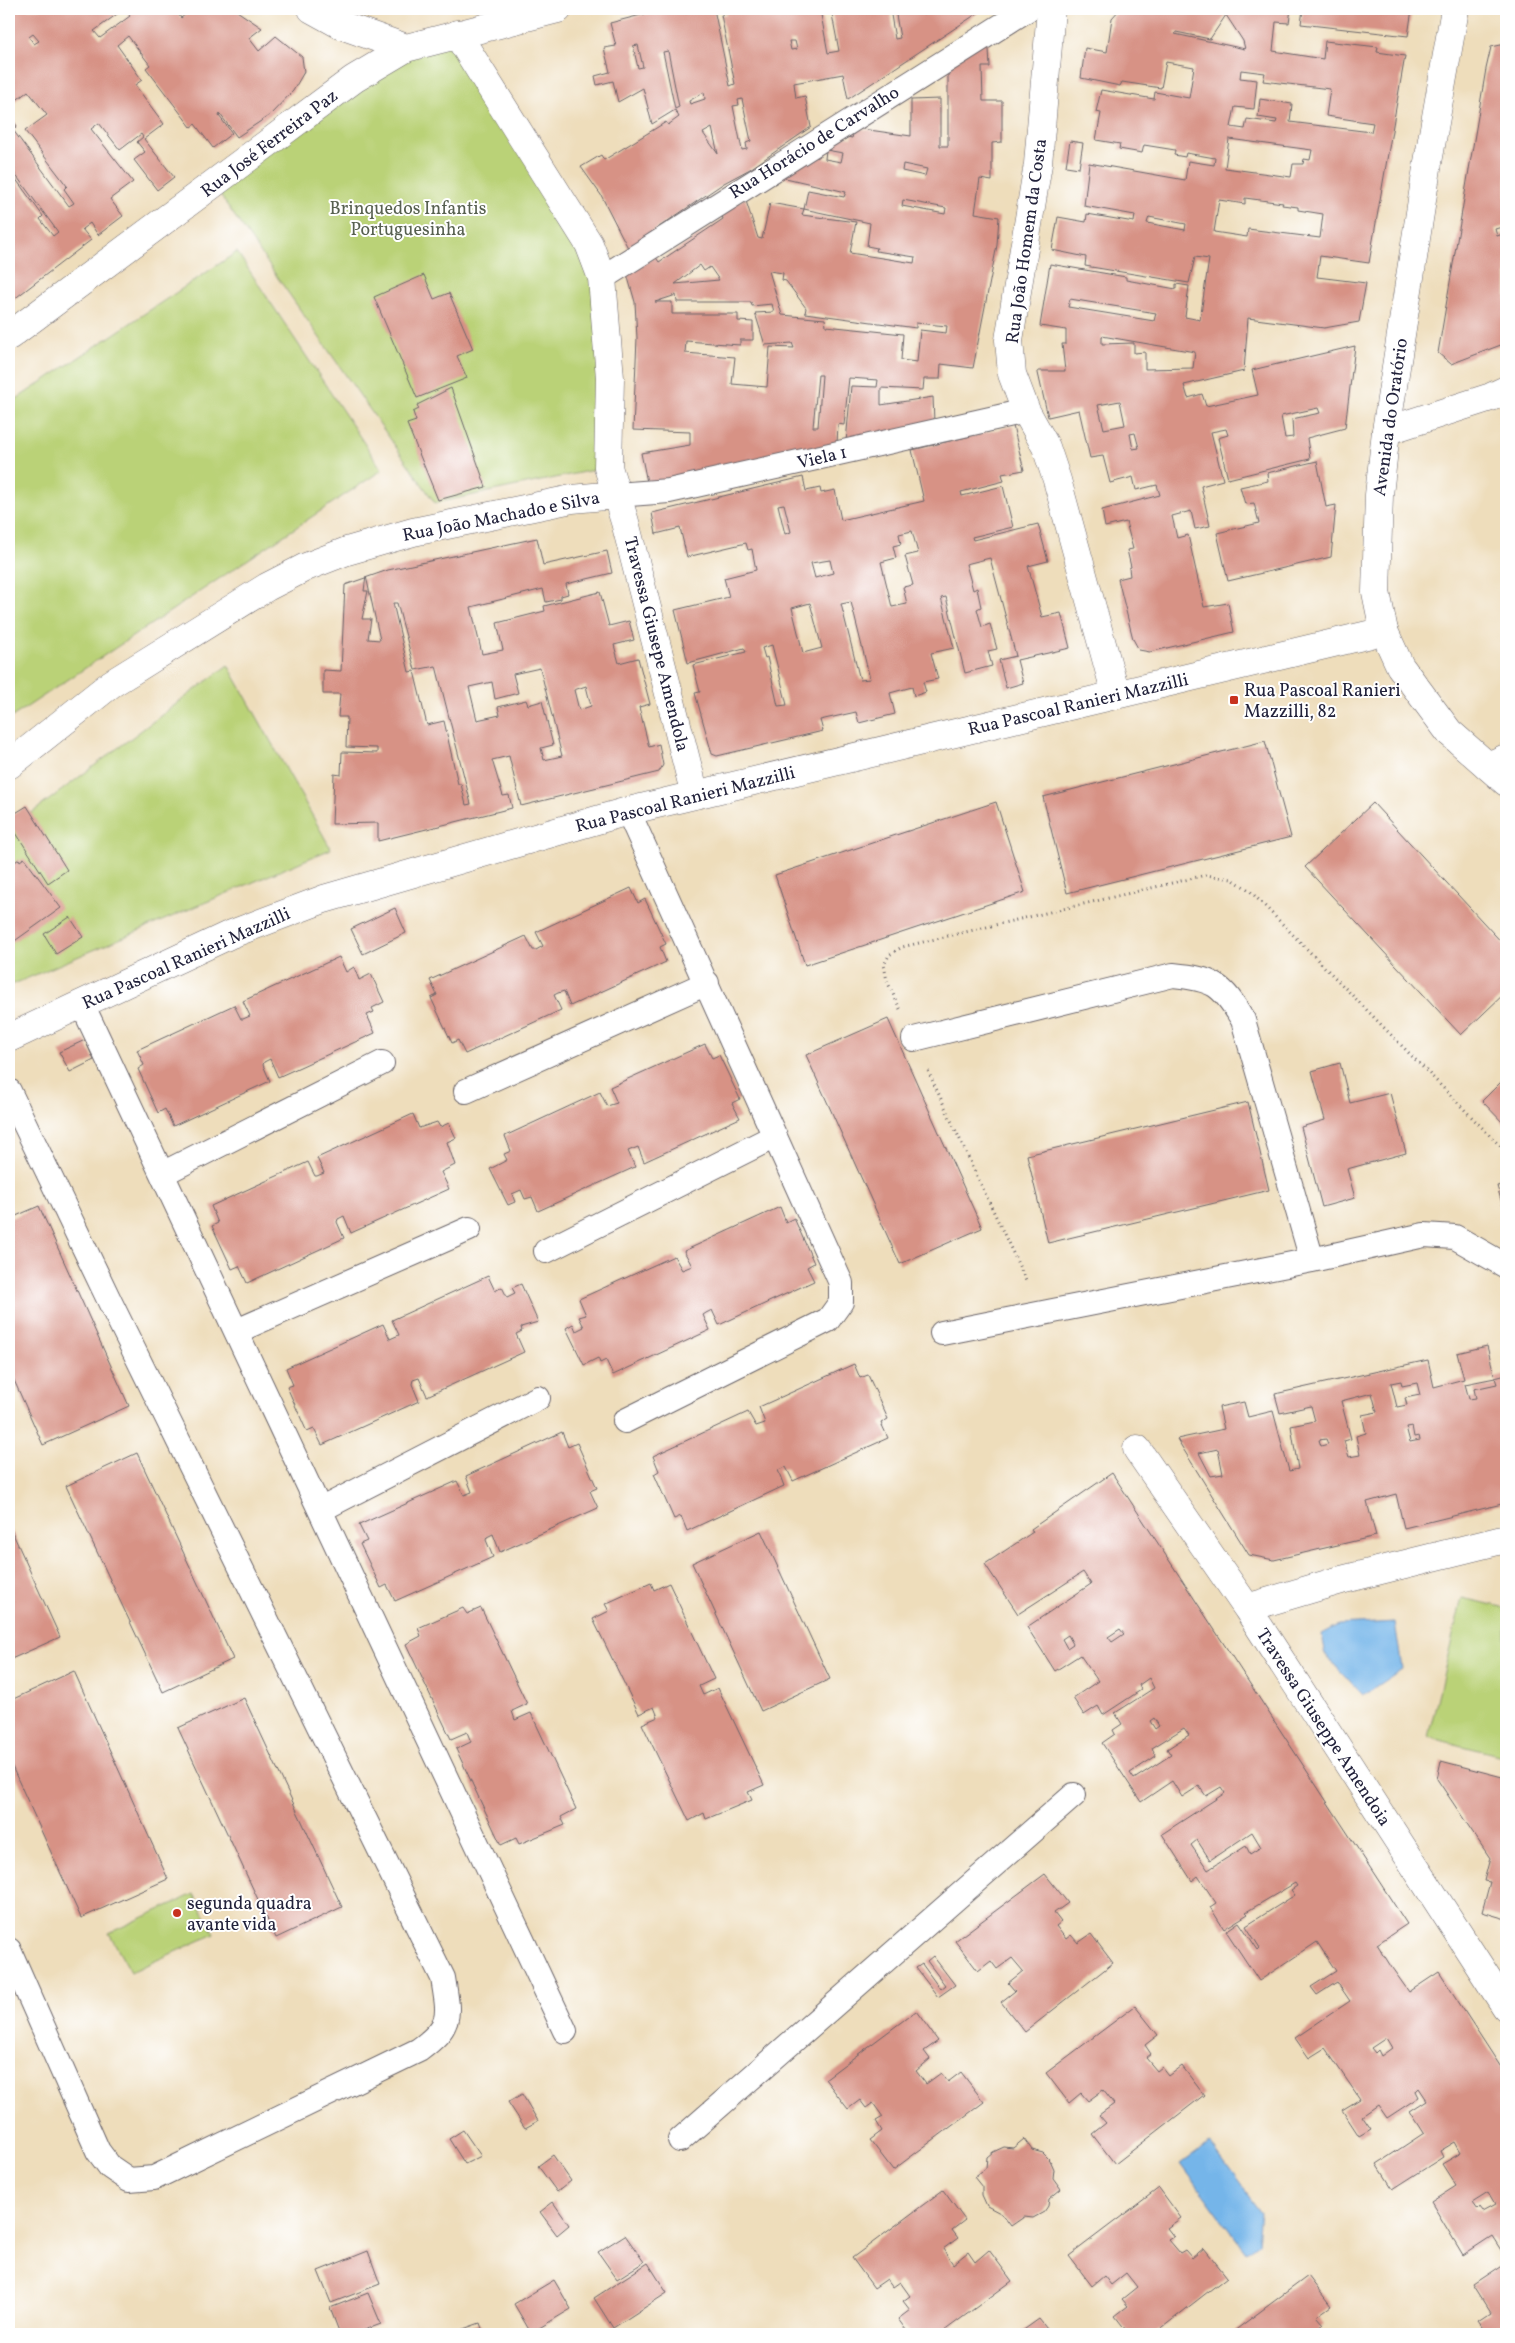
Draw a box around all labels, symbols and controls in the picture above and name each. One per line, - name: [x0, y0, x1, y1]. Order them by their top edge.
- street label: Rua Horácio de Carvalho: [725, 81, 905, 206]
- street label: Rua José Ferreira Paz: [196, 84, 344, 204]
- street label: Rua João Homem da Costa: [1001, 137, 1054, 345]
- park label: Brinquedos Infantis Portuguesinha: [330, 197, 486, 243]
- street label: Avenida do Oratório: [1368, 337, 1415, 498]
- street label: Viela 1: [795, 441, 850, 476]
- street label: Rua João Machado e Silva: [401, 486, 602, 549]
- street label: Travessa Giusepe Amendola: [617, 534, 694, 755]
- street label: Rua Pascoal Ranieri Mazzilli: [966, 668, 1191, 743]
- place label: Rua Pascoal Ranieri Mazzilli, 82: [1244, 679, 1401, 725]
- marker: Rua Pascoal Ranieri Mazzilli, 82: [1228, 694, 1240, 706]
- street label: Rua Pascoal Ranieri Mazzilli: [573, 761, 798, 840]
- street label: Rua Pascoal Ranieri Mazzilli: [78, 902, 295, 1017]
- street label: Travessa Giuseppe Amendoia: [1249, 1624, 1396, 1832]
- place label: segunda quadra avante vida: [187, 1892, 312, 1938]
- marker: segunda quadra avante vida: [171, 1907, 183, 1919]

